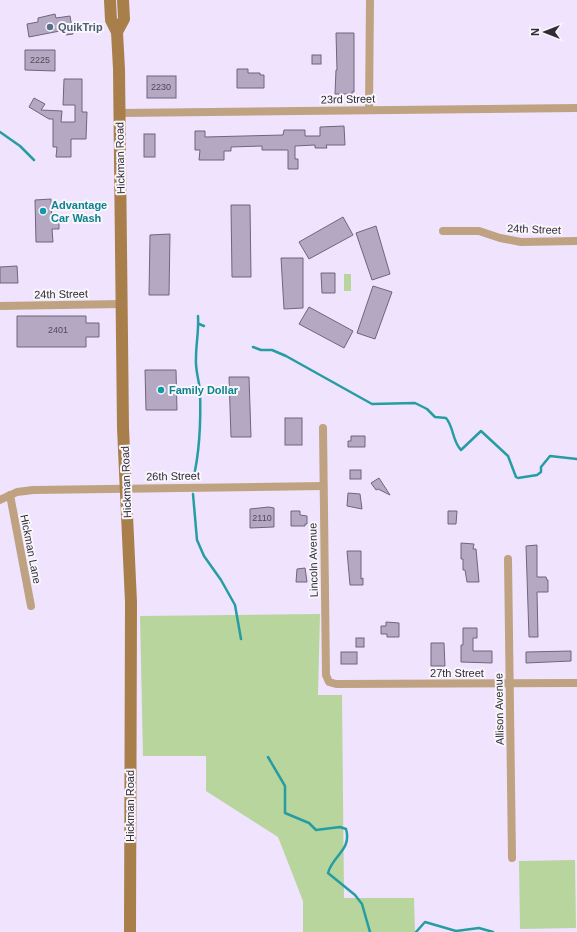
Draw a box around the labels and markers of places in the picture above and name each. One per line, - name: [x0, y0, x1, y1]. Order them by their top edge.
- place label: QuikTrip: [58, 21, 103, 33]
- marker: QuikTrip: [45, 22, 55, 32]
- place label: Advantage Car Wash: [51, 199, 107, 224]
- marker: Advantage Car Wash: [38, 206, 48, 216]
- place label: Family Dollar: [169, 384, 239, 396]
- marker: Family Dollar: [156, 385, 166, 395]

